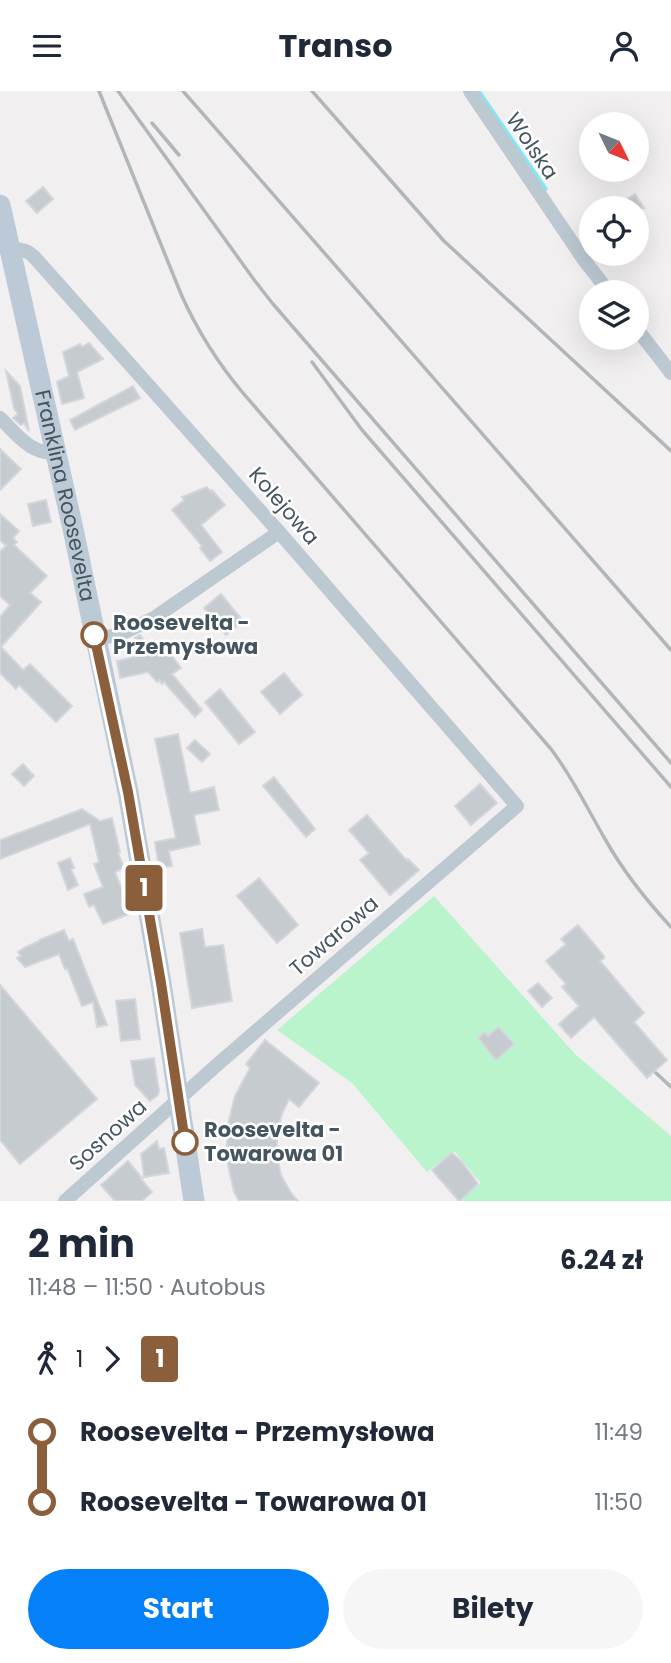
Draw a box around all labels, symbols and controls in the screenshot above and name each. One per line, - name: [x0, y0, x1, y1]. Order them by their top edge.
- text: Transo: [278, 23, 393, 68]
- icon: menu: [28, 27, 66, 65]
- icon: person: [605, 27, 643, 65]
- street label: Wolska: [499, 106, 565, 185]
- north arrow: [579, 112, 649, 182]
- map controls: [579, 112, 649, 350]
- button: locate: [579, 196, 649, 266]
- button: layers: [579, 280, 649, 350]
- street label: Franklina Roosevelta: [28, 387, 103, 604]
- street label: Kolejowa: [243, 461, 326, 551]
- place label: Roosevelta - Przemysłowa: [113, 608, 258, 661]
- marker: Roosevelta - Przemysłowa: [81, 622, 107, 648]
- line badge: 1: [121, 865, 167, 911]
- text: 1: [139, 871, 149, 904]
- street label: Towarowa: [283, 889, 384, 982]
- street label: Sosnowa: [63, 1092, 153, 1177]
- place label: Roosevelta - Towarowa 01: [204, 1115, 343, 1168]
- marker: Roosevelta - Towarowa 01: [172, 1129, 198, 1155]
- text: 2 min: [28, 1217, 135, 1270]
- text: 6.24 zł: [560, 1242, 643, 1278]
- text: 11:48 – 11:50 · Autobus: [28, 1271, 266, 1303]
- icon: walk: [28, 1340, 66, 1378]
- icon: forward: [93, 1340, 131, 1378]
- text: 1: [155, 1342, 164, 1375]
- text: 1: [76, 1343, 83, 1375]
- text: Roosevelta - Przemysłowa: [80, 1414, 435, 1450]
- text: 11:49: [594, 1416, 643, 1448]
- text: Roosevelta - Towarowa 01: [80, 1484, 427, 1520]
- text: 11:50: [594, 1486, 643, 1518]
- button: Start: [28, 1569, 329, 1649]
- button: Bilety: [343, 1569, 643, 1649]

